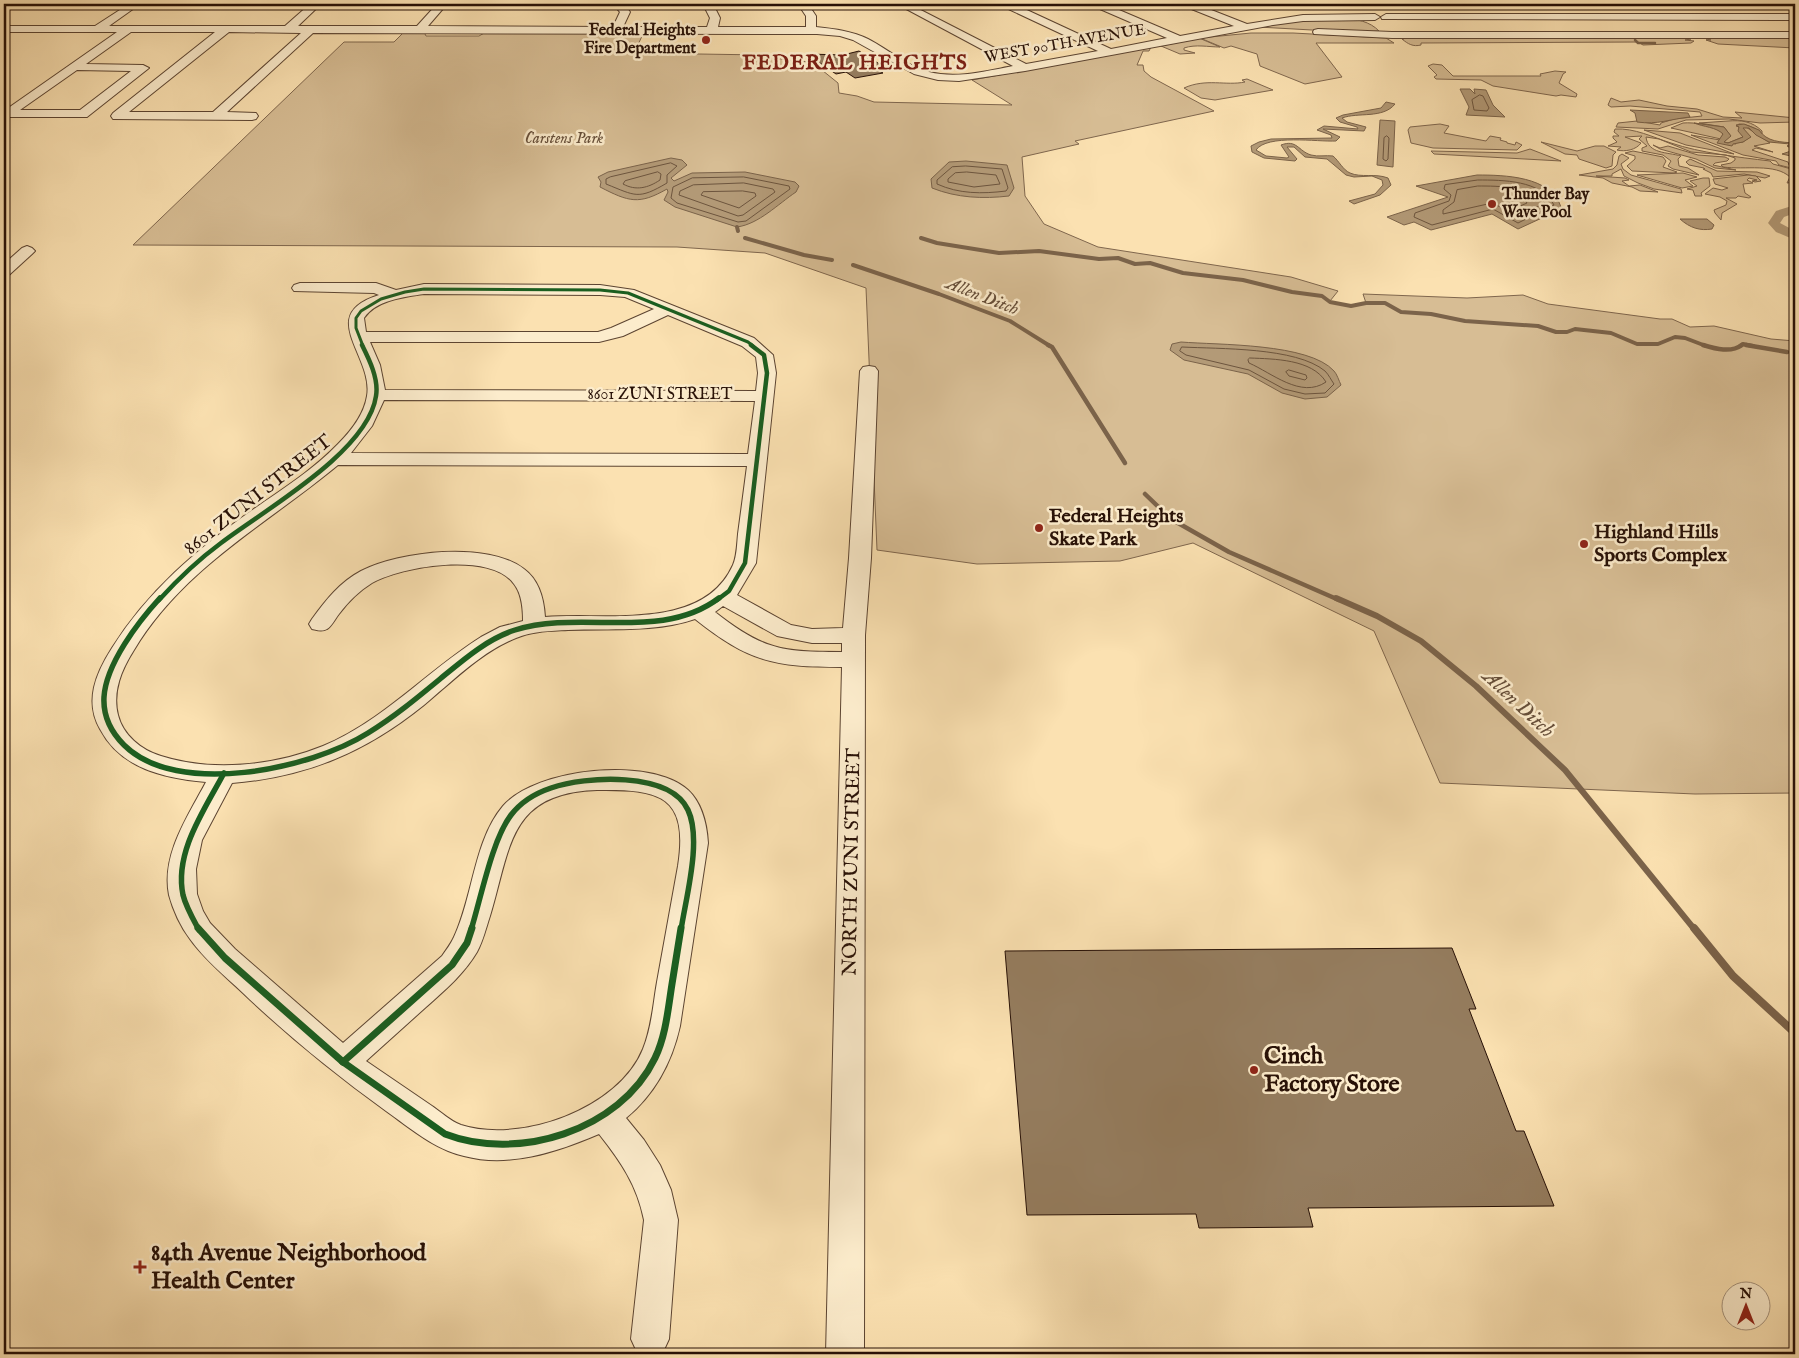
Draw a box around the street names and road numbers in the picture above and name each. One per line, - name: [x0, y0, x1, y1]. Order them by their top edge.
- street label: WEST 90TH AVENUE: [983, 20, 1147, 68]
- street label: 8601 ZUNI STREET: [588, 385, 733, 405]
- street label: 8601 ZUNI STREET: [179, 429, 337, 561]
- street label: NORTH ZUNI STREET: [838, 747, 866, 976]

